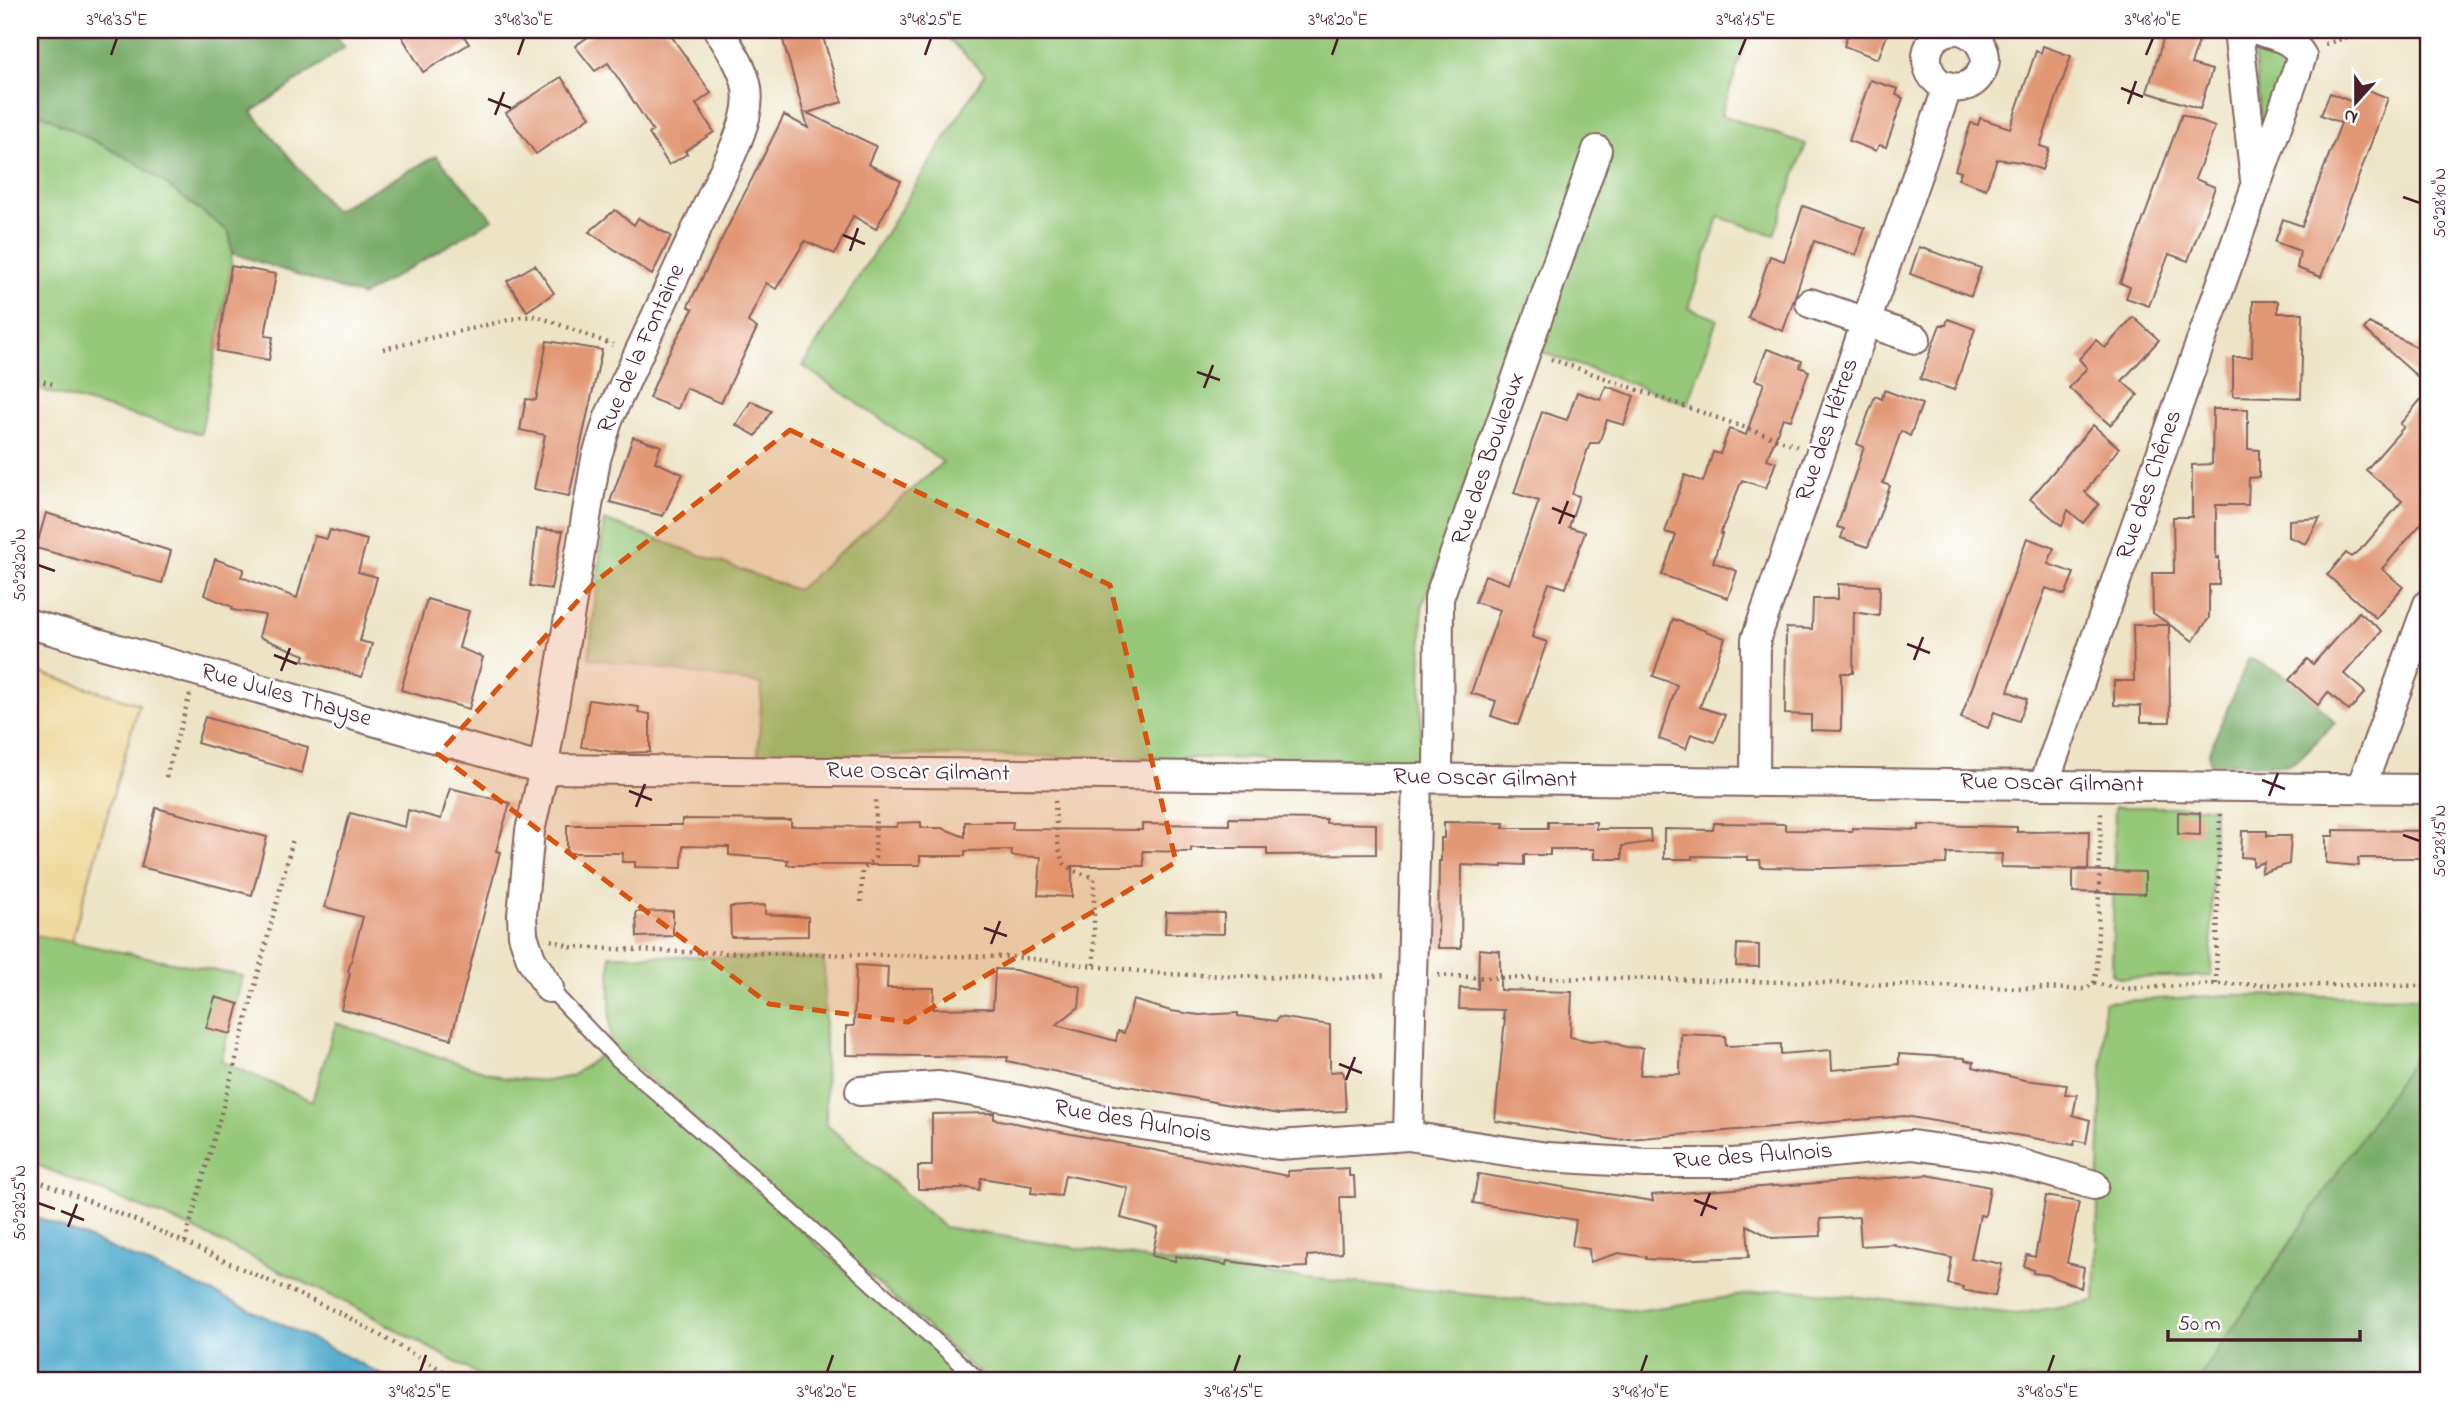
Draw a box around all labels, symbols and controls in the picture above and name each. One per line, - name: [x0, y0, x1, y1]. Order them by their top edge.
- text: 3°48'35"E: [86, 8, 148, 34]
- text: 3°48'30"E: [495, 8, 553, 34]
- text: 3°48'25"E: [900, 8, 962, 34]
- text: 3°48'20"E: [1308, 8, 1368, 34]
- text: 3°48'15"E: [1716, 8, 1776, 34]
- text: 3°48'10"E: [2125, 8, 2182, 34]
- north arrow: [2322, 66, 2392, 136]
- text: N: [2340, 101, 2362, 130]
- text: 50°28'10"N: [2428, 168, 2454, 238]
- street label: Rue de la Fontaine: [589, 258, 695, 440]
- street label: Rue des Hêtres: [1787, 354, 1869, 506]
- street label: Rue des Bouleaux: [1443, 368, 1535, 550]
- street label: Rue des Chênes: [2108, 405, 2192, 565]
- text: 50°28'20"N: [8, 528, 34, 602]
- street label: Rue Jules Thayse: [196, 655, 376, 738]
- street label: Rue Oscar Gilmant: [826, 754, 1010, 792]
- street label: Rue Oscar Gilmant: [1393, 760, 1577, 798]
- street label: Rue Oscar Gilmant: [1960, 765, 2144, 803]
- text: 50°28'15"N: [2428, 805, 2454, 877]
- street label: Rue des Aulnois: [1051, 1091, 1215, 1153]
- street label: Rue des Aulnois: [1672, 1134, 1834, 1180]
- text: 50°28'25"N: [8, 1165, 34, 1241]
- scale bar: [2168, 1298, 2360, 1342]
- text: 50 m: [2178, 1310, 2221, 1340]
- text: 3°48'25"E: [389, 1380, 451, 1406]
- text: 3°48'20"E: [797, 1380, 857, 1406]
- text: 3°48'15"E: [1204, 1380, 1264, 1406]
- text: 3°48'10"E: [1613, 1380, 1670, 1406]
- text: 3°48'05"E: [2017, 1380, 2079, 1406]

